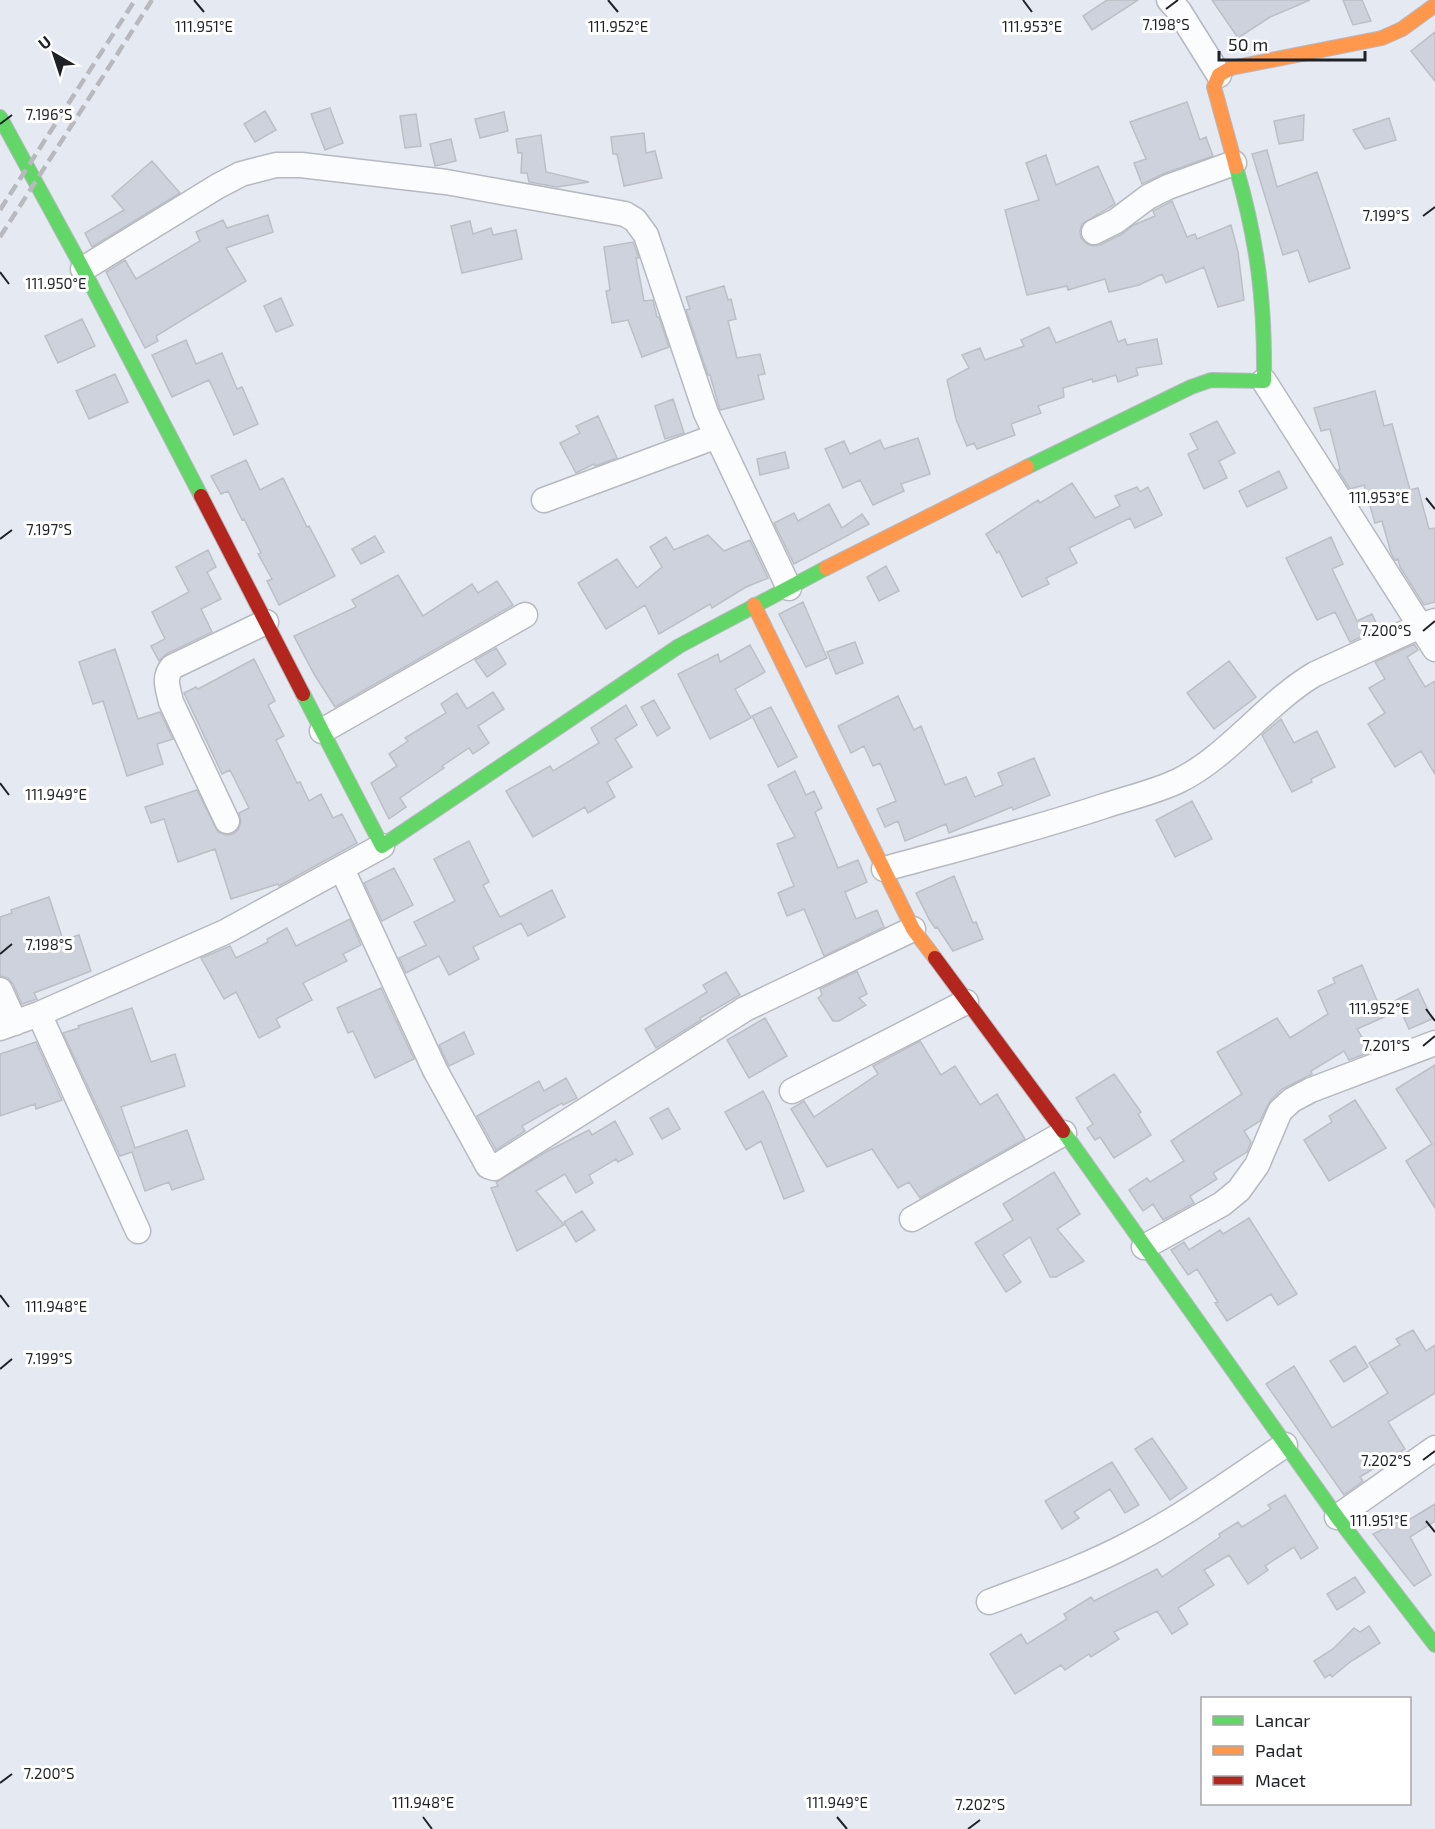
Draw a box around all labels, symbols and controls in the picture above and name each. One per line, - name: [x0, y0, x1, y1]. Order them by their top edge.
- text: 7.198°S: [1142, 15, 1190, 33]
- text: 111.951°E: [175, 17, 233, 35]
- text: 111.952°E: [588, 17, 648, 35]
- text: 111.953°E: [1002, 17, 1062, 35]
- north arrow: [24, 24, 84, 84]
- scale bar: [1219, 24, 1364, 62]
- text: U: [34, 31, 54, 53]
- text: 50 m: [1228, 33, 1268, 55]
- text: 7.196°S: [26, 105, 72, 123]
- text: 7.199°S: [1363, 206, 1409, 224]
- text: 111.950°E: [26, 274, 86, 292]
- text: 111.953°E: [1349, 488, 1409, 506]
- text: 7.197°S: [26, 520, 72, 538]
- text: 7.200°S: [1361, 621, 1411, 639]
- text: 111.949°E: [25, 785, 87, 803]
- text: 7.198°S: [25, 935, 73, 953]
- text: 111.952°E: [1349, 999, 1409, 1017]
- text: 7.201°S: [1362, 1036, 1410, 1054]
- text: 111.948°E: [25, 1297, 87, 1315]
- text: 7.199°S: [26, 1349, 72, 1367]
- text: 7.202°S: [1361, 1451, 1411, 1469]
- text: 111.951°E: [1350, 1511, 1408, 1529]
- legend: [1201, 1697, 1411, 1805]
- text: Lancar: [1255, 1709, 1311, 1731]
- text: Padat: [1255, 1739, 1303, 1761]
- text: 7.200°S: [24, 1764, 74, 1782]
- text: Macet: [1255, 1769, 1306, 1791]
- text: 111.948°E: [392, 1793, 454, 1811]
- text: 111.949°E: [806, 1793, 868, 1811]
- text: 7.202°S: [955, 1795, 1005, 1813]

